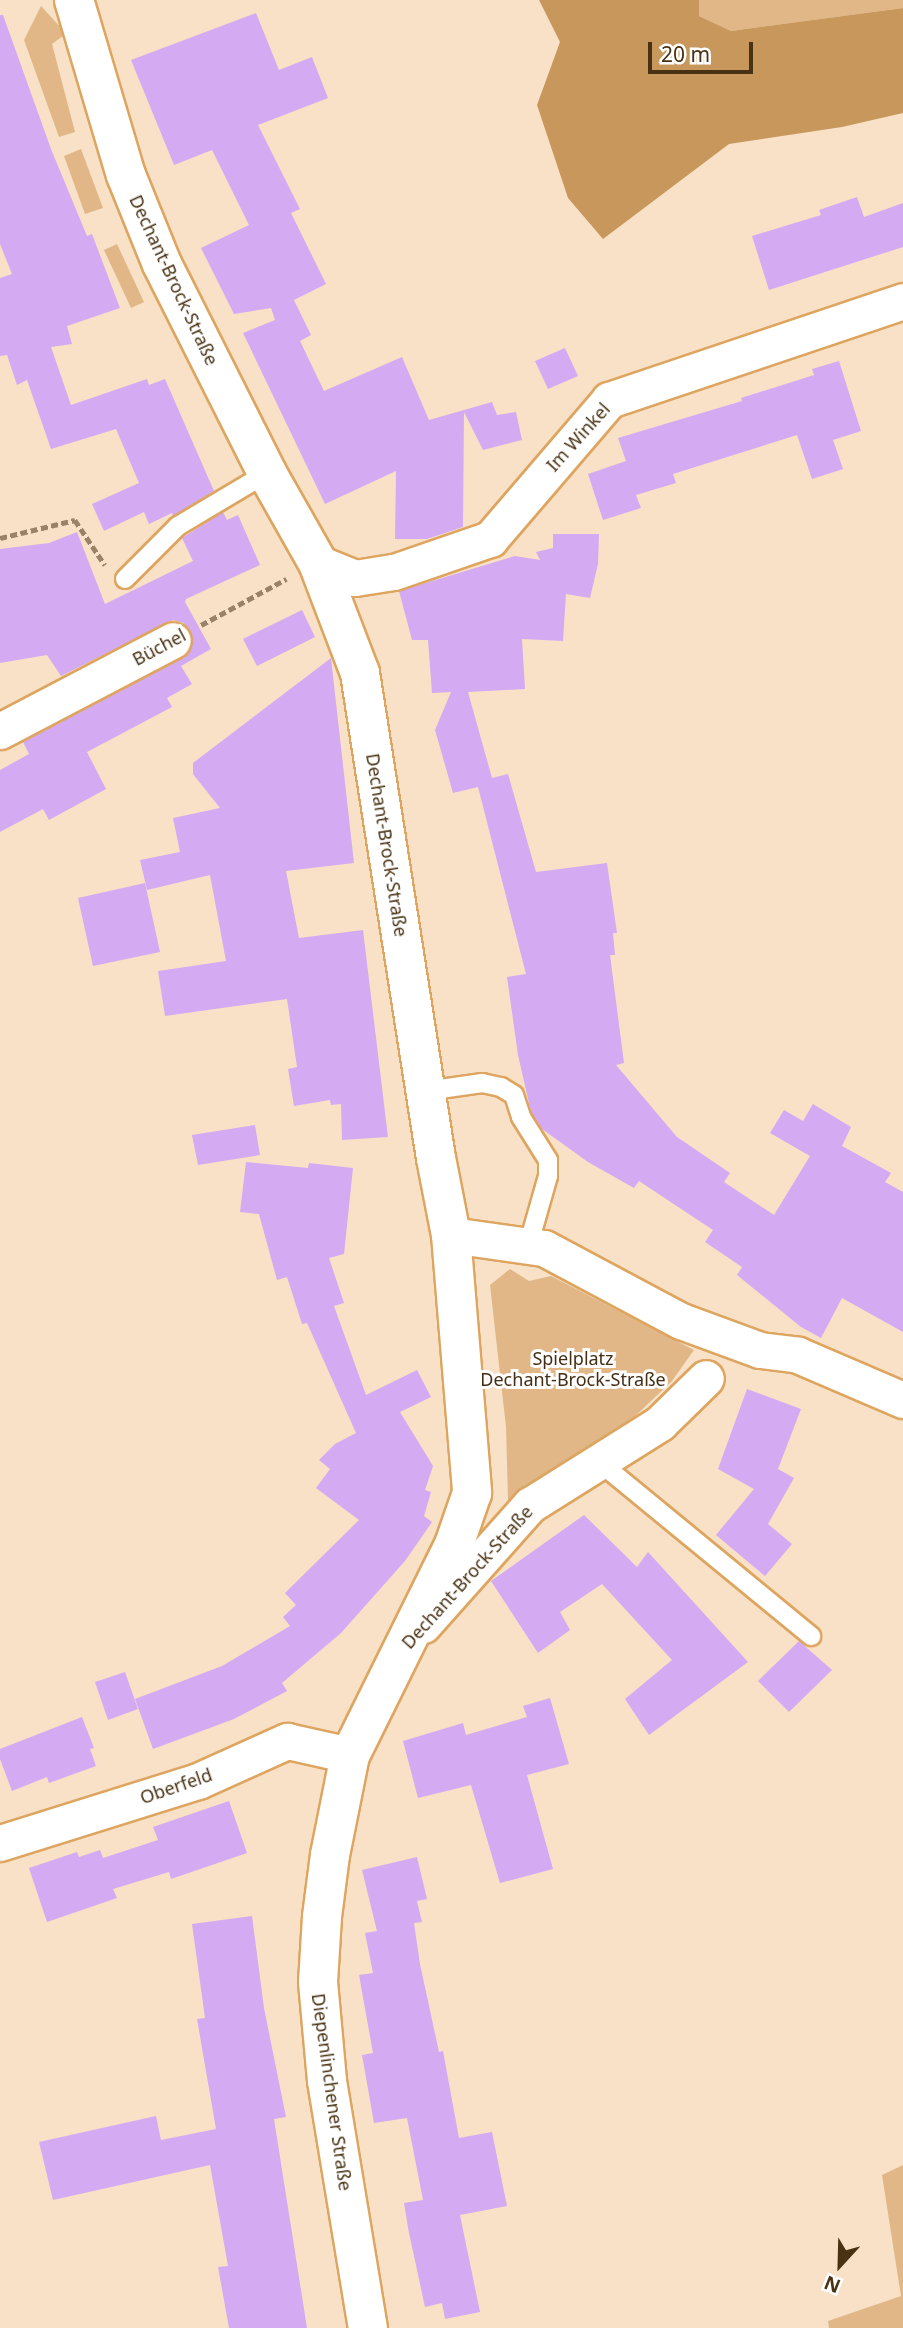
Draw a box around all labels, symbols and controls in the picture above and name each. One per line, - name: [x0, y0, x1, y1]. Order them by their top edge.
- scale bar: [651, 28, 756, 72]
- text: 20 m: [661, 40, 710, 68]
- street label: Dechant-Brock-Straße: [125, 191, 223, 369]
- street label: Im Winkel: [542, 398, 614, 476]
- street label: Büchel: [129, 624, 189, 670]
- street label: Dechant-Brock-Straße: [362, 752, 412, 938]
- park label: Spielplatz Dechant-Brock-Straße: [480, 1348, 666, 1390]
- street label: Dechant-Brock-Straße: [397, 1501, 537, 1653]
- street label: Oberfeld: [137, 1764, 215, 1808]
- street label: Diepenlinchener Straße: [307, 1992, 357, 2192]
- north arrow: [805, 2230, 875, 2300]
- text: N: [820, 2270, 844, 2299]

